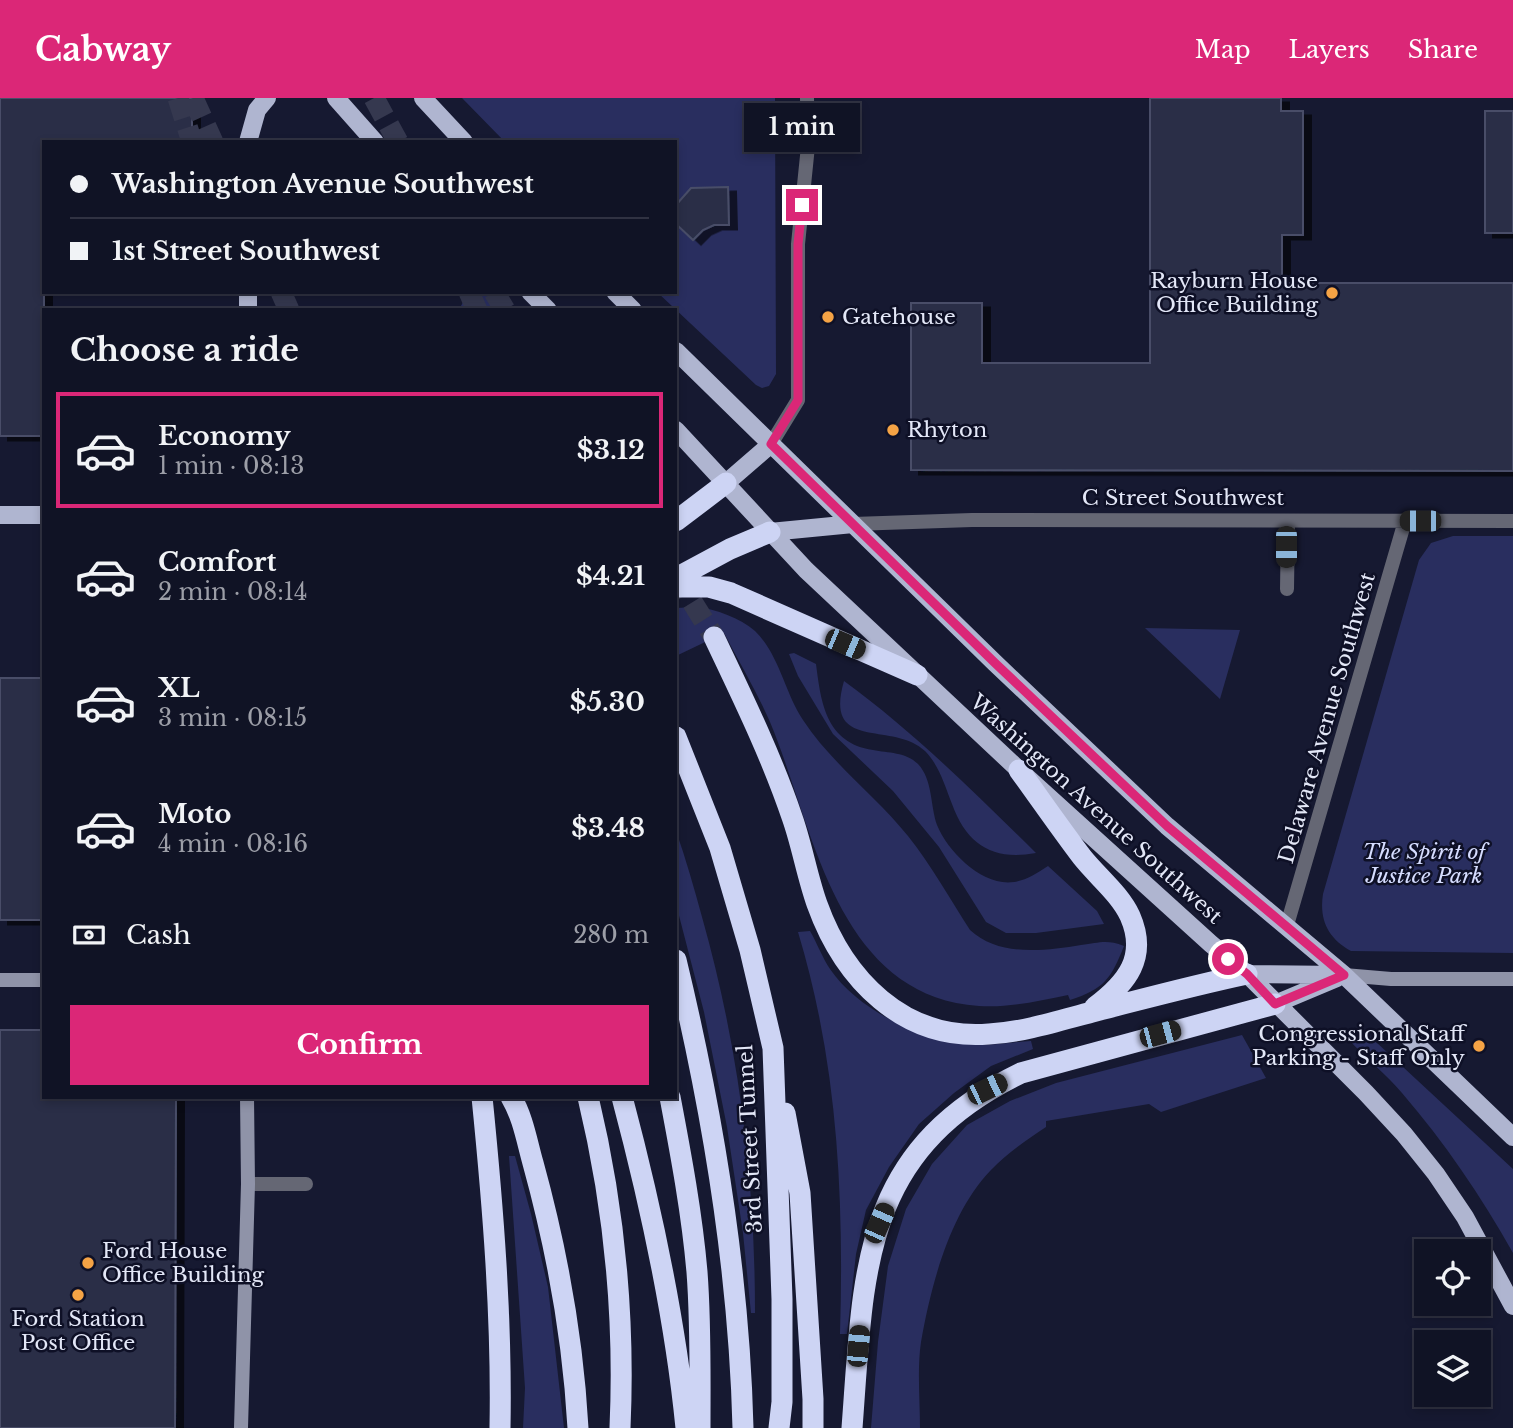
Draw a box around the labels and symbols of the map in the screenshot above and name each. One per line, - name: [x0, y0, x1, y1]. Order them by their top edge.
- callout: 1 min: [744, 104, 860, 153]
- route end: [786, 189, 818, 221]
- place label: Rayburn House Office Building: [1150, 268, 1318, 318]
- marker: Rayburn House Office Building: [1324, 285, 1340, 301]
- place label: Gatehouse: [842, 304, 956, 330]
- marker: Gatehouse: [820, 309, 836, 325]
- place label: Rhyton: [907, 417, 987, 443]
- marker: Rhyton: [885, 422, 901, 438]
- street label: C Street Southwest: [1082, 485, 1284, 511]
- car: [1400, 511, 1442, 532]
- car: [1276, 526, 1297, 568]
- street label: Delaware Avenue Southwest: [1273, 570, 1381, 866]
- car: [822, 626, 869, 662]
- street label: Washington Avenue Southwest: [964, 688, 1227, 929]
- park label: The Spirit of Justice Park: [1363, 839, 1490, 889]
- route start: [1212, 943, 1244, 975]
- car: [1137, 1018, 1184, 1050]
- place label: Congressional Staff Parking - Staff Only: [1252, 1021, 1468, 1071]
- marker: Congressional Staff Parking - Staff Only: [1471, 1038, 1487, 1054]
- street label: 3rd Street Tunnel: [732, 1044, 768, 1234]
- car: [964, 1070, 1011, 1108]
- car: [861, 1200, 898, 1246]
- place label: Ford House Office Building: [102, 1238, 264, 1288]
- marker: Ford House Office Building: [80, 1255, 96, 1271]
- marker: Ford Station Post Office: [70, 1287, 86, 1303]
- place label: Ford Station Post Office: [11, 1306, 145, 1356]
- car: [846, 1324, 871, 1368]

